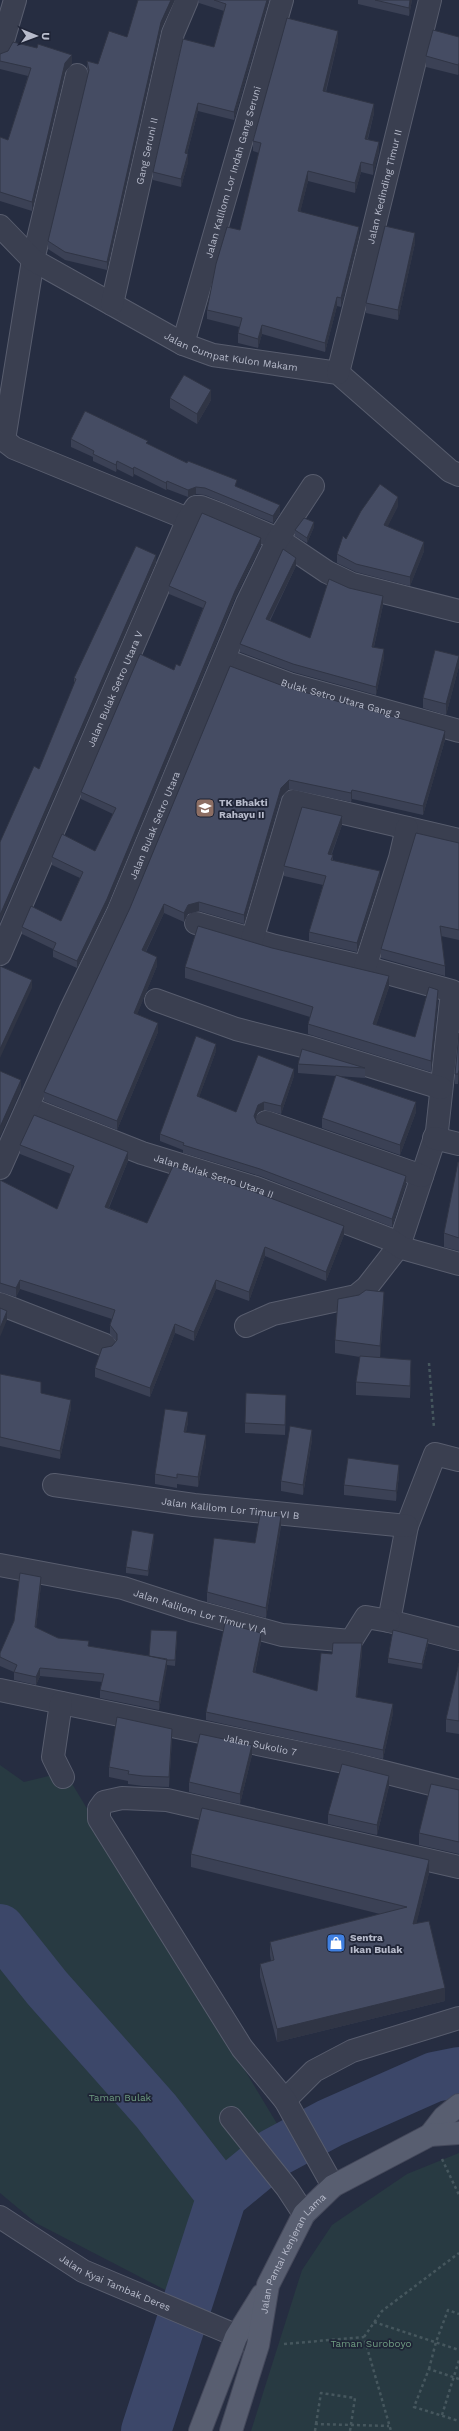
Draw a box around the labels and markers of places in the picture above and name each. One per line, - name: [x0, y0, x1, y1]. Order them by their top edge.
- school or university icon: TK Bhakti Rahayu II: [194, 797, 216, 819]
- place label: TK Bhakti Rahayu II: [219, 797, 268, 820]
- shop icon: Sentra Ikan Bulak: [325, 1932, 347, 1954]
- place label: Sentra Ikan Bulak: [350, 1932, 403, 1955]

